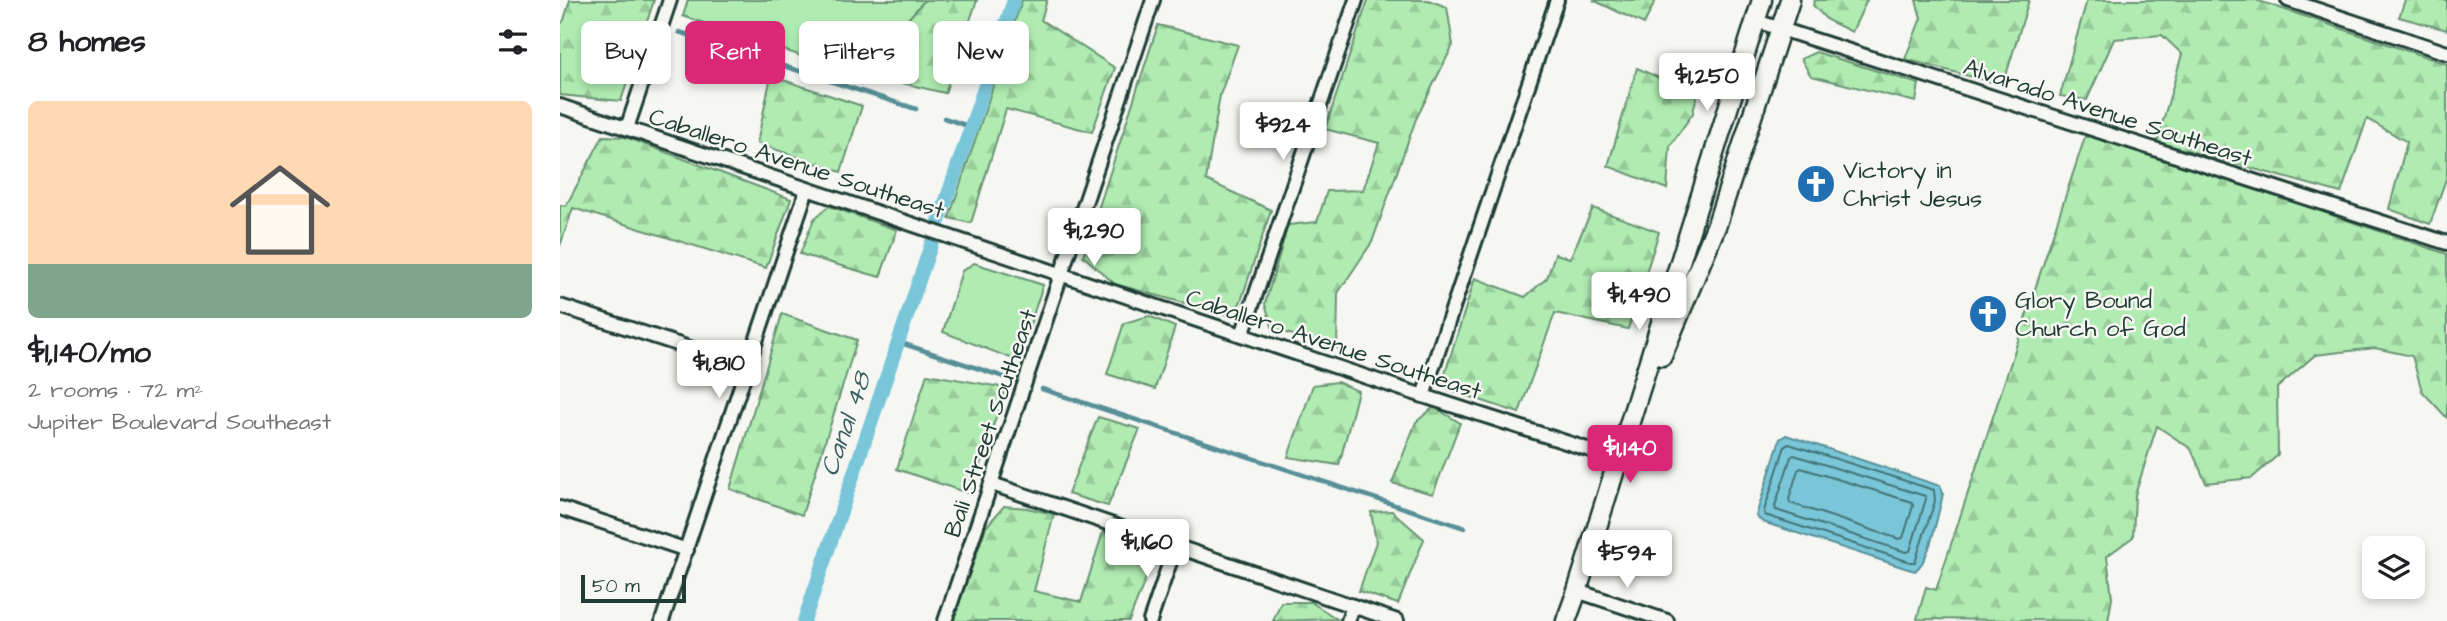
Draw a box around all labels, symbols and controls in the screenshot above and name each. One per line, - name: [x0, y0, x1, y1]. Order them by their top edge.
- text: 8 homes: [28, 21, 146, 63]
- chip: Buy: [581, 21, 671, 84]
- chip: Rent: [685, 21, 785, 84]
- chip: Filters: [799, 21, 919, 84]
- chip: New: [933, 21, 1029, 84]
- icon: filters: [494, 23, 532, 61]
- street label: Alvarado Avenue Southeast: [1959, 50, 2257, 176]
- pin: $1,250: [1650, 54, 1764, 113]
- text: $1,250: [1675, 60, 1739, 92]
- street label: Caballero Avenue Southeast: [644, 100, 949, 228]
- pin: $924: [1242, 102, 1324, 162]
- text: $924: [1256, 109, 1310, 141]
- icon: home: [217, 147, 343, 273]
- place label: Victory in Christ Jesus: [1843, 154, 1982, 216]
- church icon: Victory in Christ Jesus: [1795, 163, 1837, 205]
- pin: $1,290: [1037, 208, 1151, 268]
- text: $1,290: [1064, 215, 1124, 247]
- pin: $1,490: [1582, 272, 1696, 332]
- text: $1,490: [1607, 279, 1671, 311]
- street label: Caballero Avenue Southeast: [1181, 281, 1486, 409]
- place label: Glory Bound Church of God: [2015, 284, 2186, 346]
- church icon: Glory Bound Church of God: [1967, 293, 2009, 335]
- street label: Bali Street Southeast: [936, 304, 1046, 542]
- text: $1,140/mo: [28, 332, 151, 374]
- pin: $1,810: [662, 340, 776, 400]
- text: $1,810: [693, 347, 745, 379]
- water label: Canal 48: [812, 366, 881, 481]
- text: 2 rooms · 72 m²: [28, 374, 203, 406]
- text: Jupiter Boulevard Southeast: [28, 406, 331, 438]
- pin: $1,140: [1573, 426, 1687, 485]
- text: $1,140: [1604, 432, 1656, 464]
- pin: $1,160: [1090, 520, 1204, 579]
- text: $1,160: [1121, 526, 1173, 558]
- pin: $594: [1586, 530, 1668, 590]
- map controls: [2362, 536, 2425, 599]
- button: layers: [2362, 536, 2425, 599]
- text: $594: [1598, 537, 1656, 569]
- scale bar: [581, 572, 686, 604]
- text: 50 m: [592, 573, 640, 600]

